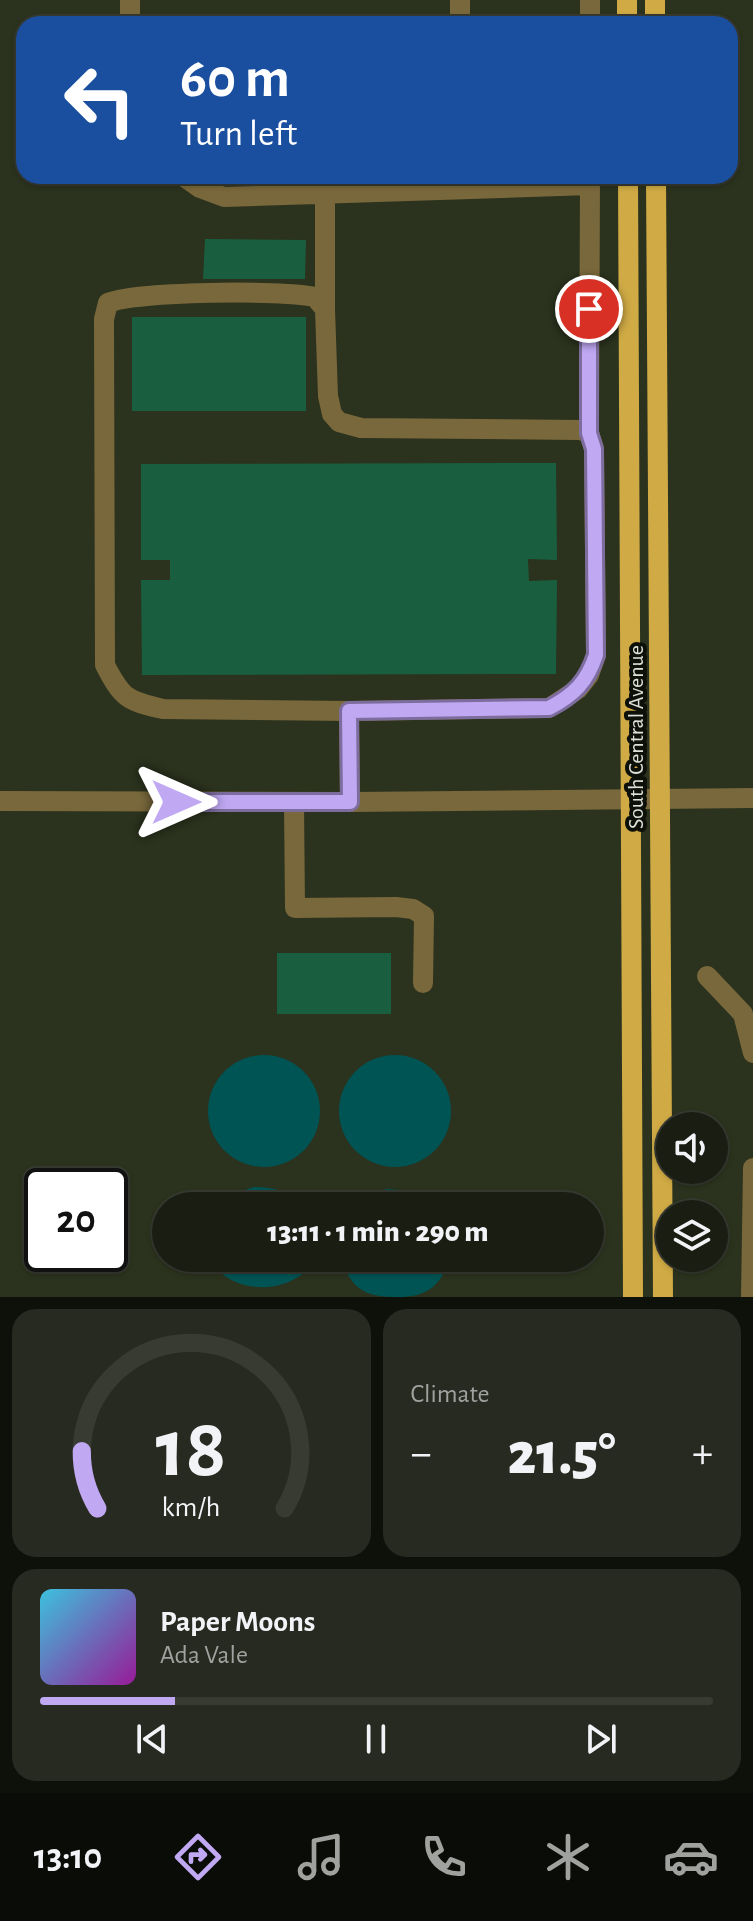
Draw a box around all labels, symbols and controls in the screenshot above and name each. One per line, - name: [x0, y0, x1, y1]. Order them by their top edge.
- icon: left: [48, 48, 152, 152]
- text: 60 m: [180, 51, 290, 107]
- text: Turn left: [180, 116, 297, 152]
- pin: [555, 275, 623, 343]
- icon: arrive: [567, 287, 611, 331]
- street label: South Central Avenue: [625, 645, 647, 829]
- position arrow: [134, 760, 218, 844]
- map controls: [656, 1112, 728, 1272]
- button: sound: [656, 1112, 728, 1184]
- speed limit sign: 20: [24, 1168, 128, 1272]
- button: layers: [656, 1200, 728, 1272]
- text: 13:11 · 1 min · 290 m: [267, 1217, 489, 1247]
- text: Climate: [411, 1381, 489, 1407]
- text: 18: [156, 1408, 227, 1492]
- text: 21.5°: [508, 1425, 616, 1485]
- text: −: [411, 1432, 432, 1476]
- text: +: [692, 1432, 713, 1476]
- text: km/h: [162, 1493, 221, 1522]
- text: Paper Moons: [160, 1607, 315, 1637]
- text: Ada Vale: [160, 1642, 248, 1668]
- icon: previous: [130, 1717, 174, 1761]
- icon: pause: [354, 1717, 398, 1761]
- icon: next: [579, 1717, 623, 1761]
- icon: directions: [170, 1829, 226, 1885]
- icon: music: [293, 1829, 349, 1885]
- icon: phone: [416, 1829, 472, 1885]
- icon: climate: [540, 1829, 596, 1885]
- icon: car: [663, 1829, 719, 1885]
- text: 13:10: [34, 1839, 102, 1875]

